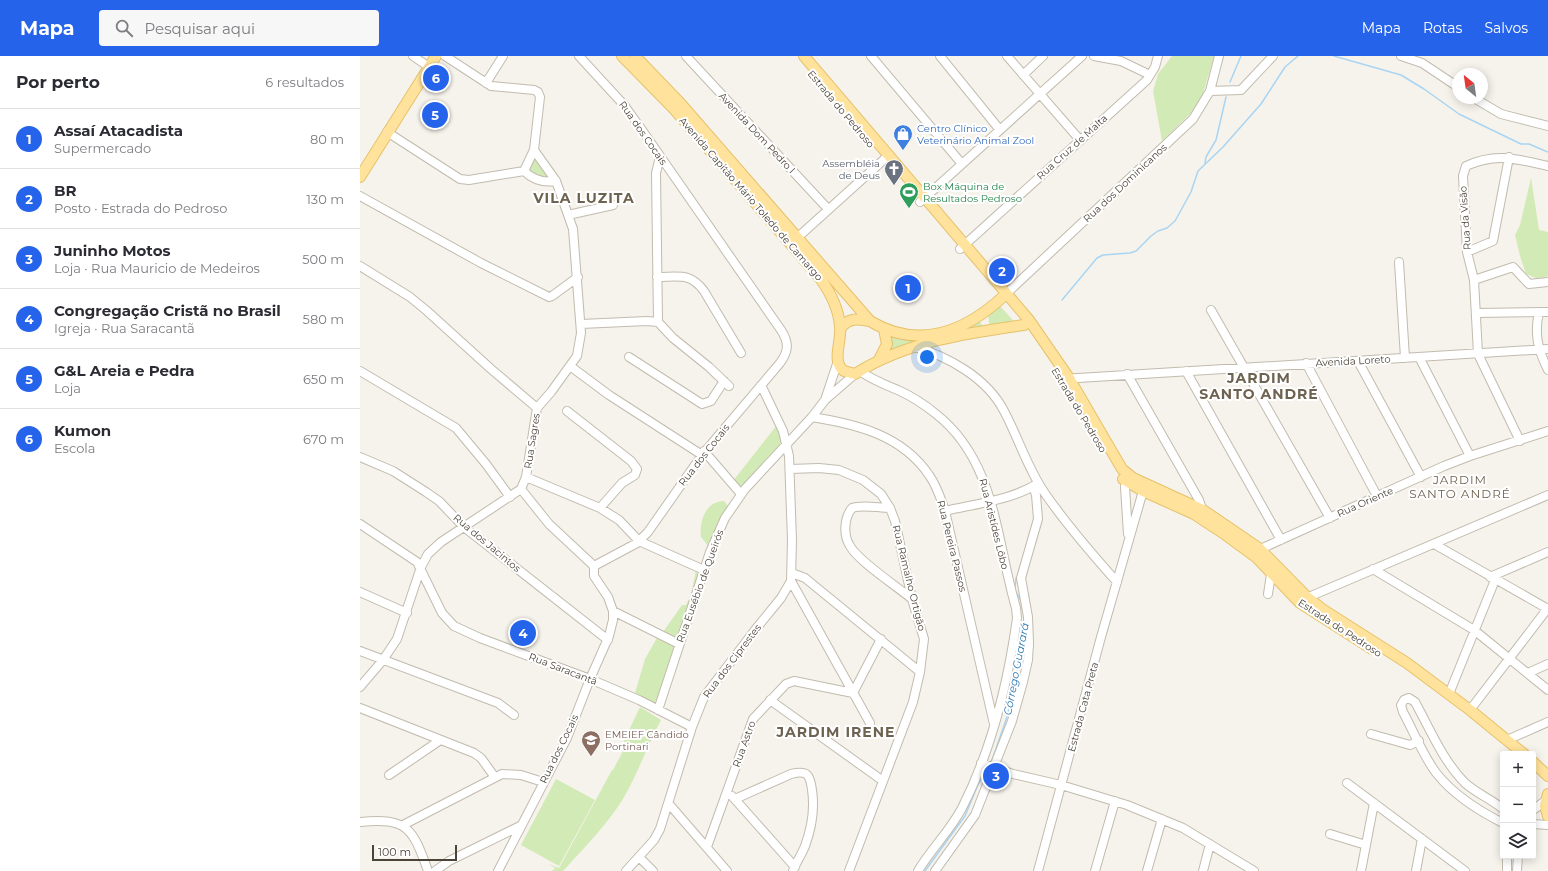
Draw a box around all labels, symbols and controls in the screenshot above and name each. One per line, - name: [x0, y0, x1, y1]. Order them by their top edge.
- search box: [99, 10, 379, 46]
- text: Mapa: [20, 17, 75, 40]
- icon: search: [113, 17, 135, 39]
- text: Pesquisar aqui: [145, 19, 255, 38]
- text: Mapa: [1362, 19, 1401, 37]
- text: Rotas: [1423, 19, 1462, 37]
- text: Salvos: [1484, 19, 1528, 37]
- pin: 6: [423, 63, 449, 93]
- street label: Estrada do Pedroso: [805, 68, 877, 150]
- north arrow: [1452, 68, 1488, 104]
- text: Por perto: [16, 72, 100, 92]
- text: 6 resultados: [265, 74, 344, 90]
- street label: Avenida Dom Pedro I: [716, 90, 798, 176]
- street label: Rua dos Cocais: [616, 98, 670, 168]
- pin: 5: [422, 100, 448, 130]
- street label: Rua Cruz de Malta: [1034, 112, 1110, 182]
- street label: Avenida Capitão Mário Toledo de Camargo: [676, 115, 826, 283]
- text: Assaí Atacadista: [54, 121, 183, 140]
- place label: Centro Clínico Veterinário Animal Zool: [917, 122, 1034, 147]
- shop icon: Centro Clínico Veterinário Animal Zool: [892, 123, 914, 151]
- text: 1: [26, 131, 32, 147]
- text: 80 m: [310, 131, 344, 147]
- text: Supermercado: [54, 140, 151, 156]
- street label: Rua dos Dominicanos: [1080, 141, 1170, 225]
- place label: Assembléia de Deus: [822, 157, 880, 182]
- church icon: Assembléia de Deus: [883, 158, 905, 186]
- place label: Box Máquina de Resultados Pedroso: [923, 180, 1022, 205]
- text: BR: [54, 181, 77, 200]
- sports icon: Box Máquina de Resultados Pedroso: [898, 181, 920, 209]
- street label: Rua da Visão: [1456, 185, 1474, 251]
- district label: VILA LUZITA: [532, 189, 635, 207]
- text: 2: [25, 191, 33, 207]
- text: 130 m: [306, 191, 344, 207]
- text: Posto · Estrada do Pedroso: [54, 200, 227, 216]
- text: Juninho Motos: [54, 241, 170, 260]
- text: 3: [25, 251, 33, 267]
- text: 500 m: [302, 251, 344, 267]
- pin: 2: [989, 256, 1015, 286]
- text: Loja · Rua Mauricio de Medeiros: [54, 260, 260, 276]
- pin: 1: [895, 273, 921, 303]
- text: Congregação Cristã no Brasil: [54, 301, 281, 320]
- text: 4: [25, 311, 33, 327]
- text: 580 m: [303, 311, 344, 327]
- text: Igreja · Rua Saracantã: [54, 320, 195, 336]
- your location: [917, 347, 937, 367]
- street label: Avenida Loreto: [1315, 353, 1391, 369]
- text: G&L Areia e Pedra: [54, 361, 195, 380]
- street label: Estrada do Pedroso: [1048, 365, 1110, 455]
- district label: JARDIM SANTO ANDRÉ: [1199, 369, 1319, 403]
- text: 5: [25, 371, 33, 387]
- text: 650 m: [303, 371, 344, 387]
- text: Loja: [54, 380, 81, 396]
- street label: Rua Sagres: [521, 412, 543, 470]
- text: Kumon: [54, 421, 111, 440]
- street label: Rua dos Cocais: [676, 421, 732, 489]
- text: 6: [25, 431, 33, 447]
- text: 670 m: [303, 431, 344, 447]
- text: Escola: [54, 440, 95, 456]
- district label: JARDIM SANTO ANDRÉ: [1409, 472, 1511, 501]
- street label: Rua Aristídes Lôbo: [976, 477, 1012, 571]
- street label: Rua Oriente: [1335, 484, 1395, 520]
- street label: Rua Pereira Passos: [934, 499, 970, 593]
- street label: Rua dos Jacintos: [451, 511, 523, 575]
- street label: Rua Ramalho Ortigão: [890, 524, 928, 632]
- street label: Rua Eusébio de Queirós: [673, 528, 727, 644]
- street label: Estrada do Pedroso: [1296, 596, 1384, 660]
- pin: 4: [510, 618, 536, 648]
- street label: Rua dos Ciprestes: [700, 621, 764, 701]
- water label: Córrego Guarará: [1000, 622, 1032, 716]
- street label: Rua Saracantã: [527, 650, 599, 688]
- street label: Estrada Cata Preta: [1065, 661, 1101, 753]
- street label: Rua dos Cocais: [537, 712, 581, 786]
- street label: Rua Astro: [730, 719, 758, 769]
- district label: JARDIM IRENE: [776, 723, 895, 741]
- place label: EMEIEF Cândido Portinari: [605, 728, 689, 753]
- school or university icon: EMEIEF Cândido Portinari: [580, 729, 602, 757]
- map controls: [1500, 751, 1536, 859]
- button: +: [1500, 751, 1536, 787]
- pin: 3: [983, 761, 1009, 791]
- button: −: [1500, 787, 1536, 823]
- button: layers: [1500, 823, 1536, 859]
- scale bar: [372, 843, 457, 862]
- text: 100 m: [378, 845, 411, 859]

